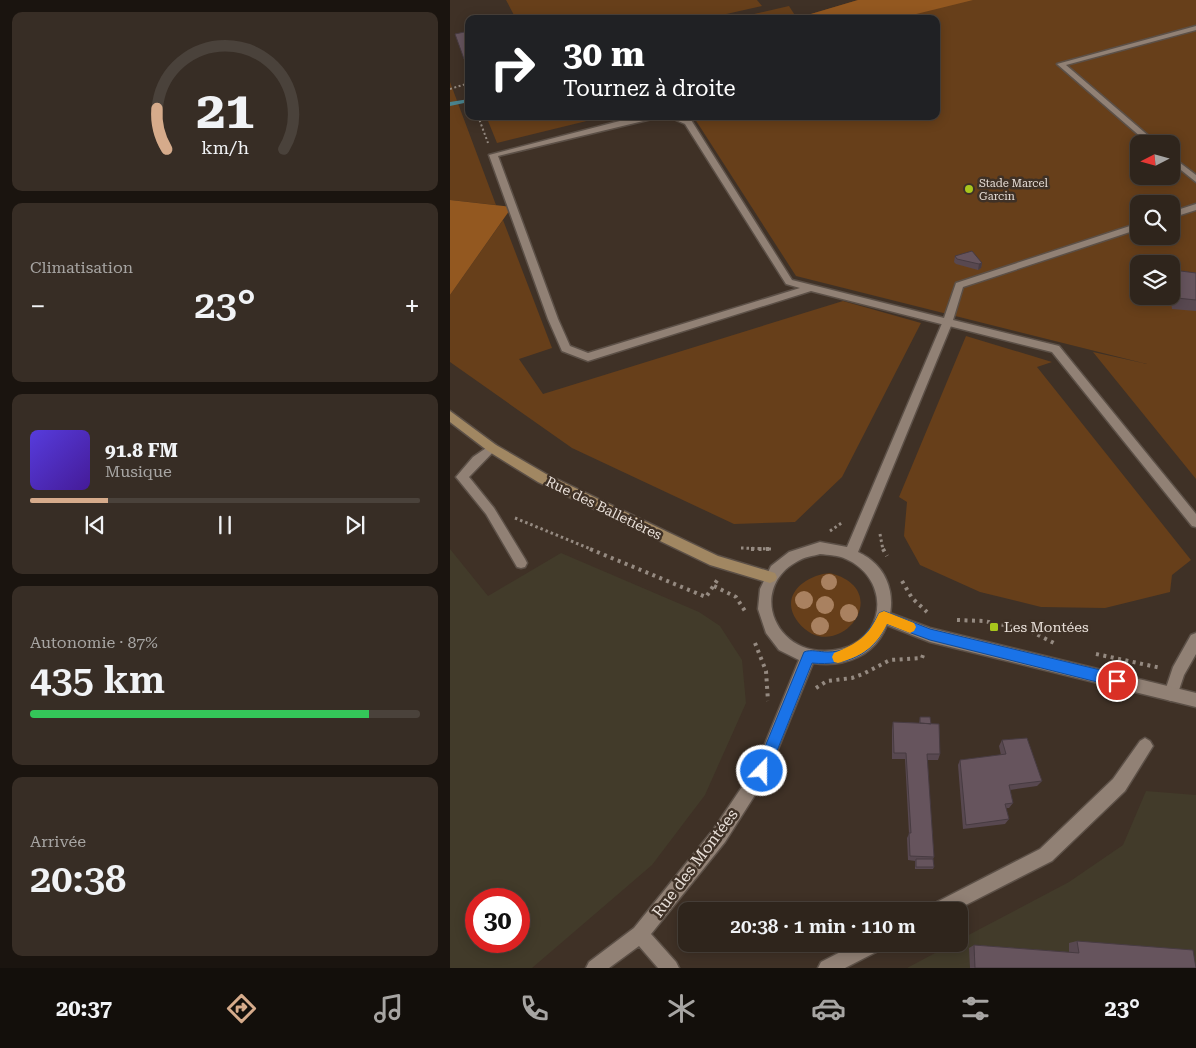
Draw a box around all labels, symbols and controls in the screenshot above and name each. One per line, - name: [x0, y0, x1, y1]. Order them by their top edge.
- text: 30 m: [563, 34, 645, 75]
- icon: right: [480, 35, 545, 100]
- text: Tournez à droite: [563, 76, 736, 101]
- text: 21: [196, 80, 254, 141]
- north arrow: [1130, 135, 1180, 185]
- map controls: [1130, 135, 1180, 305]
- text: km/h: [201, 137, 249, 158]
- place label: Stade Marcel Garcin: [979, 177, 1048, 203]
- marker: Stade Marcel Garcin: [963, 183, 975, 195]
- button: search: [1130, 195, 1180, 245]
- button: layers: [1130, 255, 1180, 305]
- text: Climatisation: [30, 258, 133, 277]
- text: 23°: [194, 283, 256, 327]
- text: −: [30, 290, 46, 323]
- text: +: [404, 290, 420, 323]
- text: 91.8 FM: [105, 439, 178, 462]
- text: Musique: [105, 462, 172, 481]
- street label: Rue des Balletières: [544, 473, 665, 543]
- icon: previous: [81, 511, 109, 539]
- icon: pause: [211, 511, 239, 539]
- icon: next: [341, 511, 369, 539]
- place label: Les Montées: [1004, 619, 1089, 635]
- marker: Les Montées: [988, 621, 1000, 633]
- text: Autonomie · 87%: [30, 633, 158, 652]
- text: 435 km: [30, 658, 165, 702]
- pin: [1096, 660, 1138, 702]
- icon: arrive: [1103, 667, 1131, 695]
- position arrow: [735, 744, 787, 796]
- street label: Rue des Montées: [648, 805, 742, 921]
- text: Arrivée: [30, 832, 86, 851]
- text: 20:38: [30, 857, 126, 901]
- speed limit sign: 30: [465, 888, 530, 953]
- text: 20:38 · 1 min · 110 m: [730, 915, 916, 938]
- icon: directions: [224, 991, 259, 1026]
- icon: music: [371, 991, 406, 1026]
- icon: phone: [517, 991, 552, 1026]
- icon: climate: [664, 991, 699, 1026]
- icon: car: [811, 991, 846, 1026]
- icon: filters: [958, 991, 993, 1026]
- text: 20:37: [56, 996, 112, 1021]
- text: 23°: [1104, 996, 1140, 1021]

